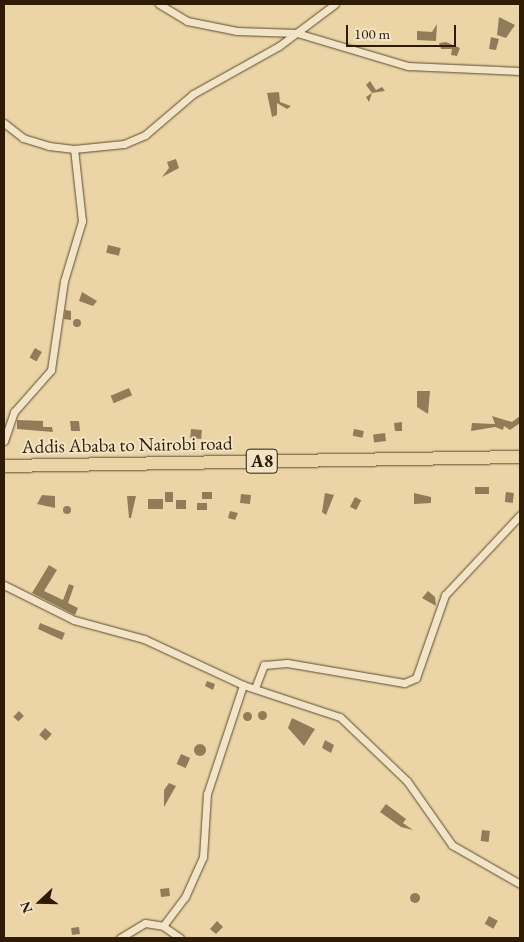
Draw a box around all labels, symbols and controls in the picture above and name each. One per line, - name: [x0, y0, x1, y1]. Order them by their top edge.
- scale bar: [349, 15, 459, 47]
- text: 100 m: [354, 24, 390, 43]
- street label: Addis Ababa to Nairobi road: [21, 432, 233, 458]
- road number: A8: [246, 446, 278, 476]
- north arrow: [15, 877, 65, 927]
- text: N: [16, 899, 36, 916]

